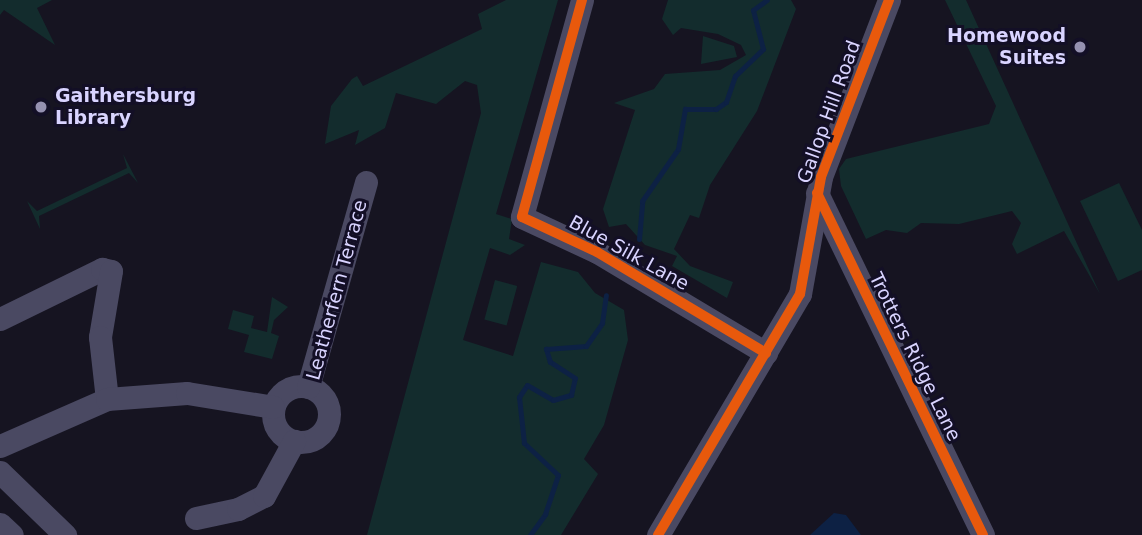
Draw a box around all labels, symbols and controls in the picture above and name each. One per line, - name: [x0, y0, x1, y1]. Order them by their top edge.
- place label: Homewood Suites: [947, 25, 1066, 69]
- street label: Gallop Hill Road: [793, 37, 865, 187]
- marker: Homewood Suites: [1072, 39, 1088, 55]
- place label: Gaithersburg Library: [55, 85, 196, 129]
- marker: Gaithersburg Library: [33, 99, 49, 115]
- street label: Leatherfern Terrace: [302, 197, 372, 383]
- street label: Blue Silk Lane: [565, 211, 693, 295]
- street label: Trotters Ridge Lane: [864, 269, 966, 445]

